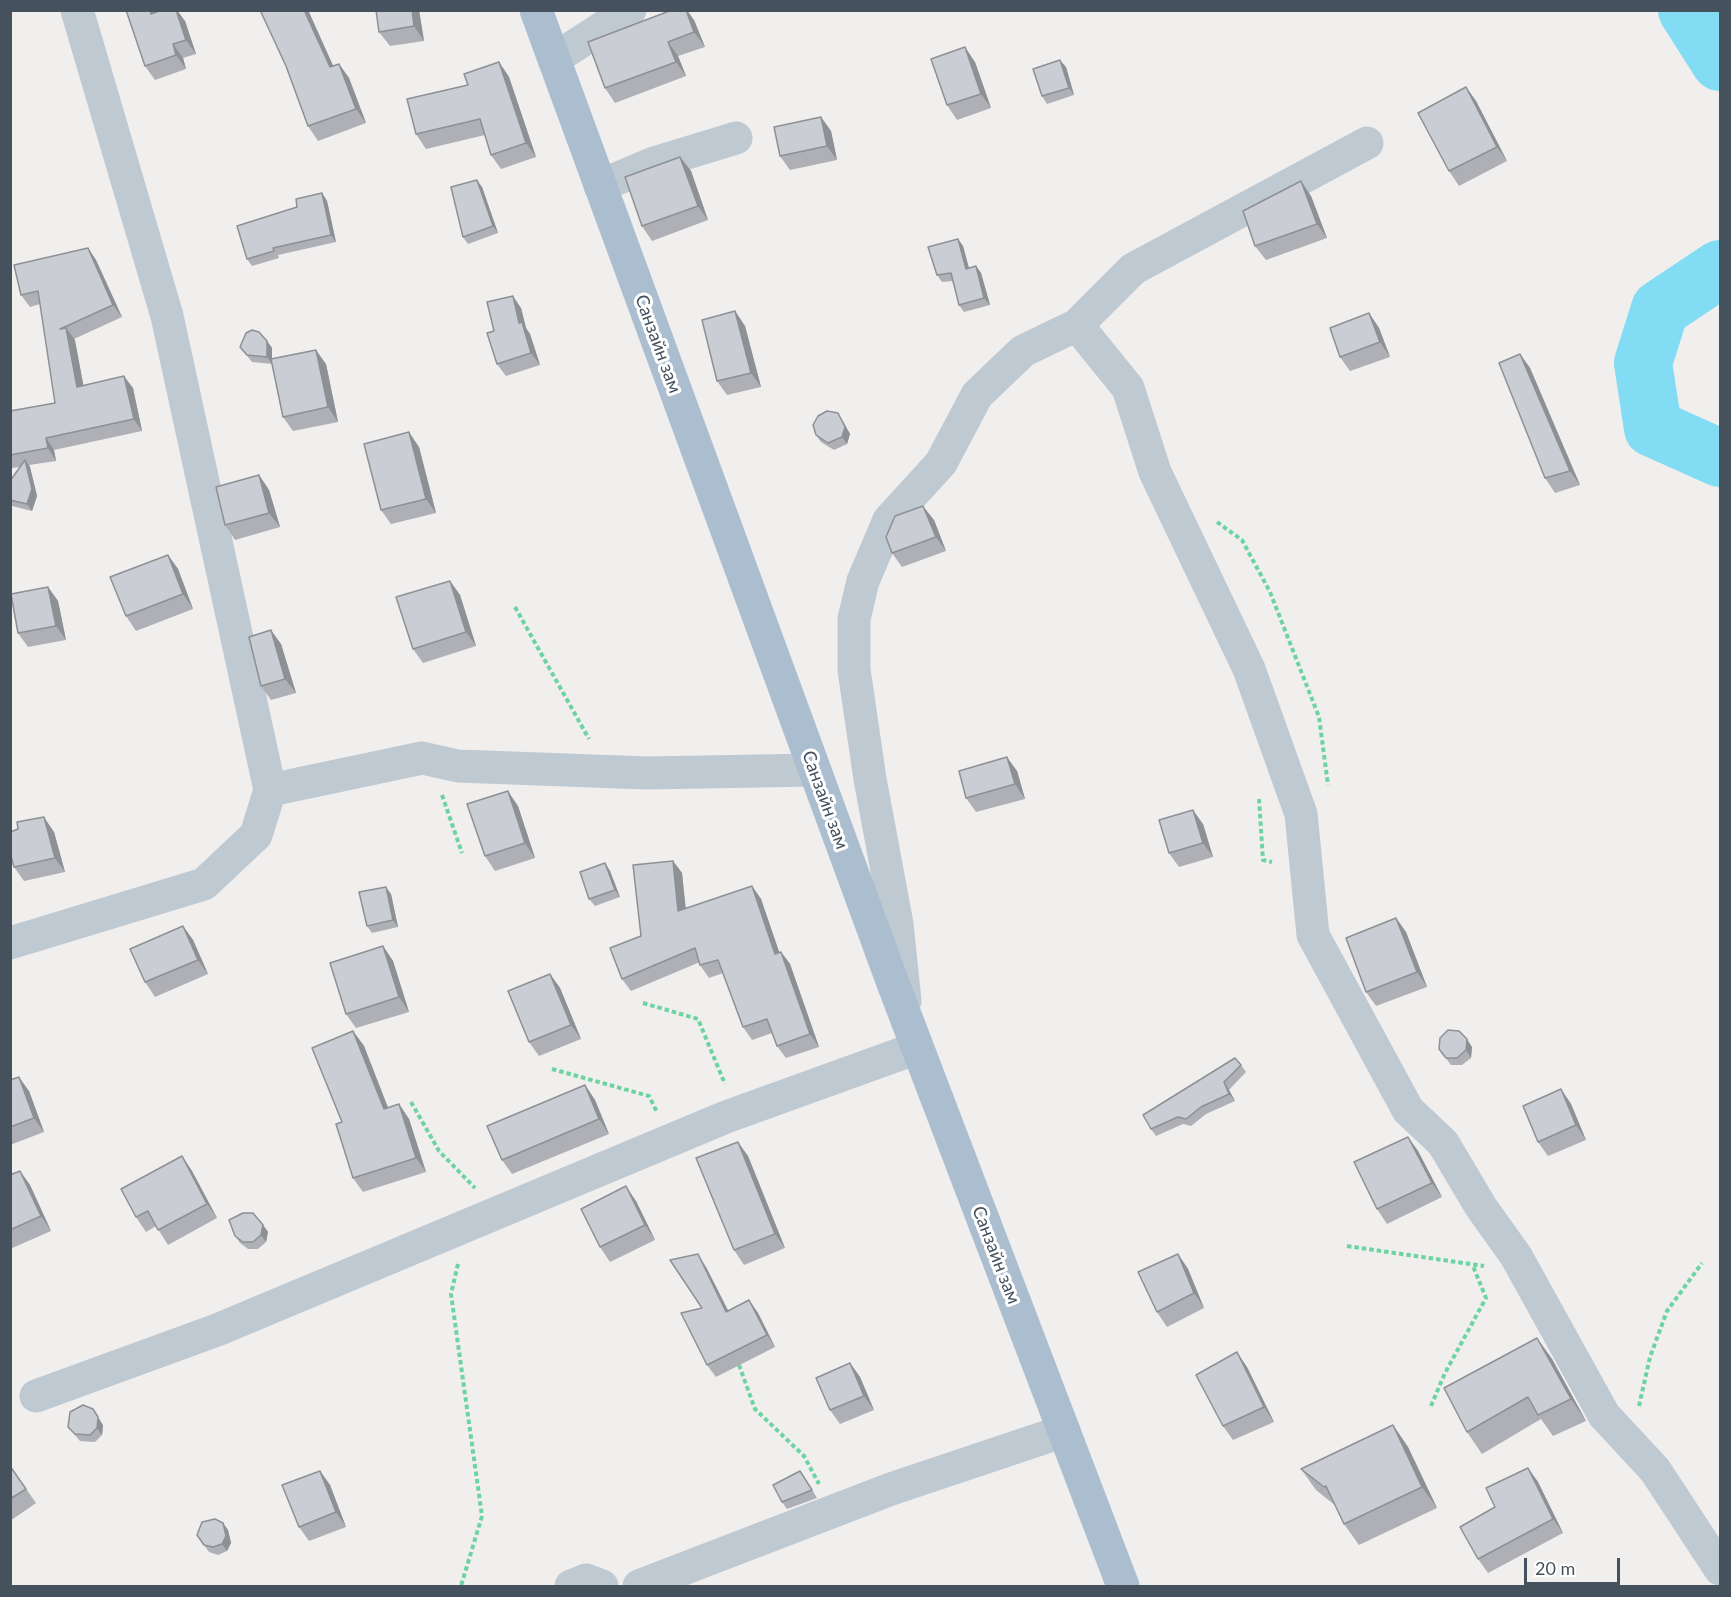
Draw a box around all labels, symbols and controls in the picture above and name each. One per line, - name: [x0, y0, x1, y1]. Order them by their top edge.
- street label: Санзайн зам: [630, 292, 686, 396]
- street label: Санзайн зам: [797, 748, 853, 852]
- street label: Санзайн зам: [967, 1203, 1025, 1307]
- scale bar: [1527, 1546, 1623, 1584]
- text: 20 m: [1535, 1557, 1575, 1579]

